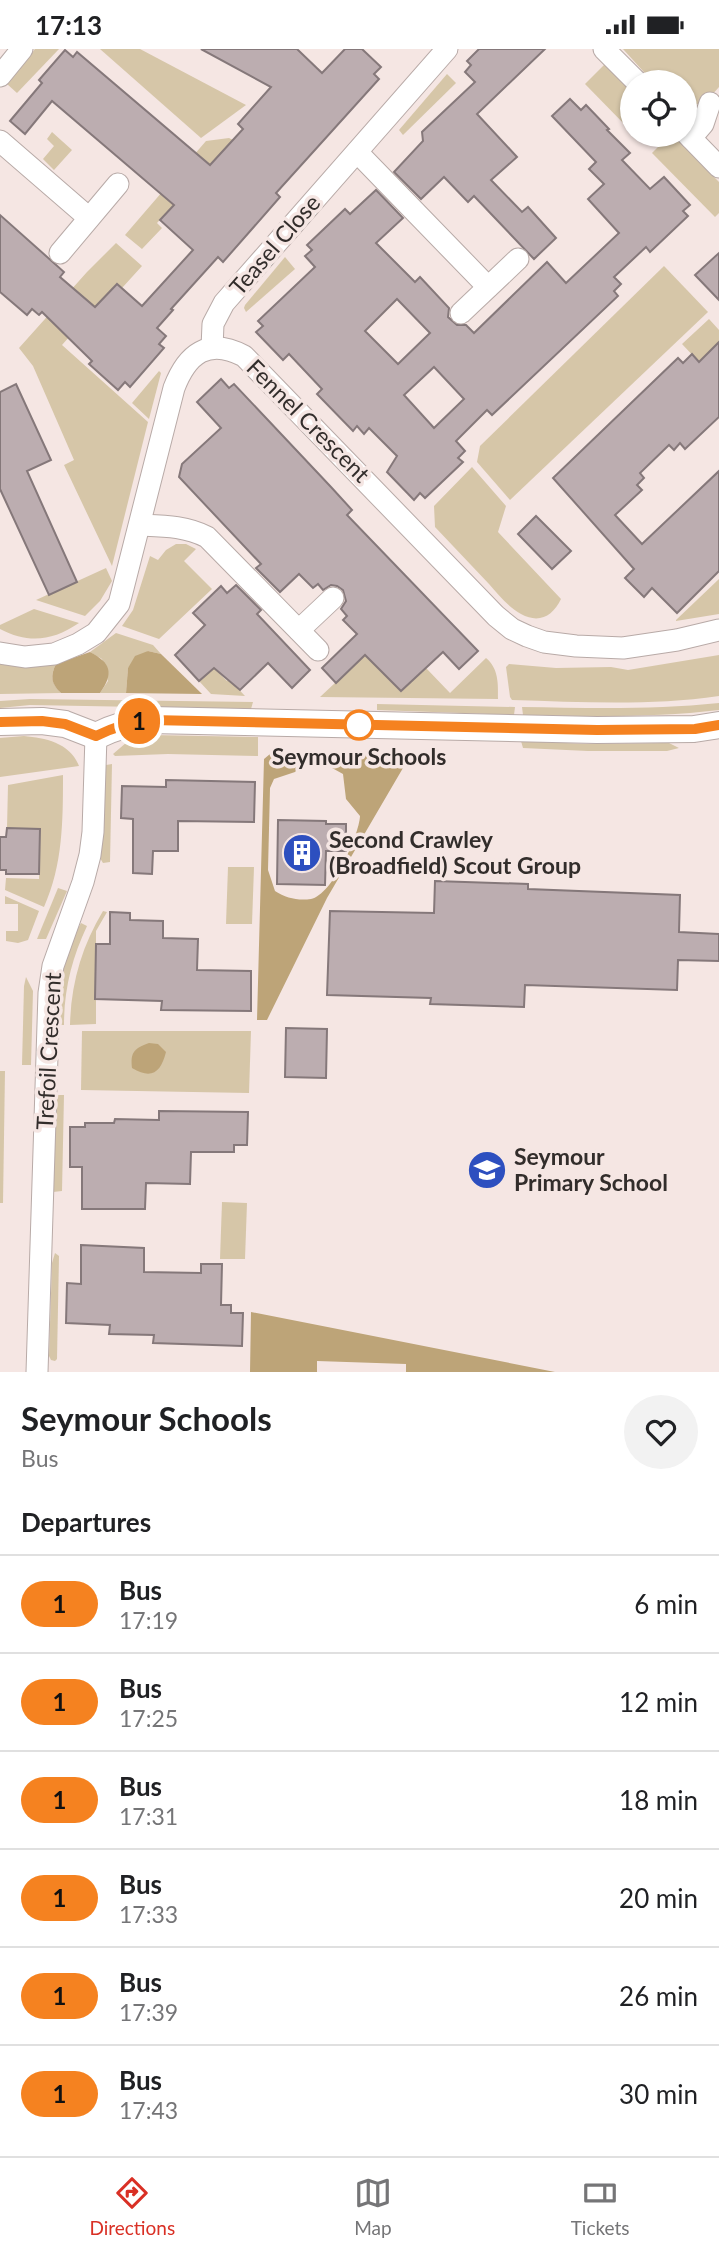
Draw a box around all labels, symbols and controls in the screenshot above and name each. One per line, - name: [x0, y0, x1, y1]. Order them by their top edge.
- text: 17:13: [35, 9, 102, 41]
- map controls: [620, 70, 697, 147]
- button: locate: [620, 70, 697, 147]
- street label: Teasel Close: [223, 188, 325, 300]
- street label: Fennel Crescent: [241, 353, 377, 488]
- line badge: 1: [116, 698, 162, 744]
- text: 1: [132, 706, 146, 735]
- marker: Seymour Schools: [344, 710, 374, 740]
- place label: Seymour Schools: [272, 742, 446, 770]
- place label: Second Crawley (Broadfield) Scout Group: [329, 825, 581, 879]
- building icon: Second Crawley (Broadfield) Scout Group: [281, 832, 323, 874]
- street label: Trefoil Crescent: [30, 971, 66, 1130]
- place label: Seymour Primary School: [514, 1142, 668, 1196]
- school or university icon: Seymour Primary School: [466, 1149, 508, 1191]
- button: heart: [624, 1395, 698, 1469]
- text: Seymour Schools: [21, 1398, 272, 1438]
- text: Bus: [21, 1444, 58, 1472]
- text: Departures: [21, 1506, 151, 1538]
- text: Bus: [119, 1574, 162, 1606]
- text: 6 min: [634, 1588, 698, 1620]
- text: 1: [53, 1589, 66, 1618]
- text: 17:19: [119, 1606, 178, 1634]
- text: Bus: [119, 1672, 162, 1704]
- text: 12 min: [619, 1686, 698, 1718]
- text: 1: [53, 1687, 66, 1716]
- text: 17:25: [119, 1704, 178, 1732]
- text: Bus: [119, 1770, 162, 1802]
- text: 18 min: [619, 1784, 698, 1816]
- text: 1: [53, 1785, 66, 1814]
- text: 17:31: [119, 1802, 178, 1830]
- text: Bus: [119, 1868, 162, 1900]
- text: 20 min: [619, 1882, 698, 1914]
- text: 1: [53, 1883, 66, 1912]
- text: 17:33: [119, 1900, 178, 1928]
- text: Bus: [119, 1966, 162, 1998]
- text: 26 min: [619, 1980, 698, 2012]
- text: 1: [53, 1981, 66, 2010]
- text: 17:39: [119, 1998, 178, 2026]
- text: Bus: [119, 2064, 162, 2096]
- text: 30 min: [619, 2078, 698, 2110]
- text: 1: [53, 2079, 66, 2108]
- text: 17:43: [119, 2096, 178, 2124]
- tab: Directions: [89, 2174, 175, 2239]
- tab: Map: [354, 2174, 392, 2239]
- tab: Tickets: [571, 2174, 630, 2239]

